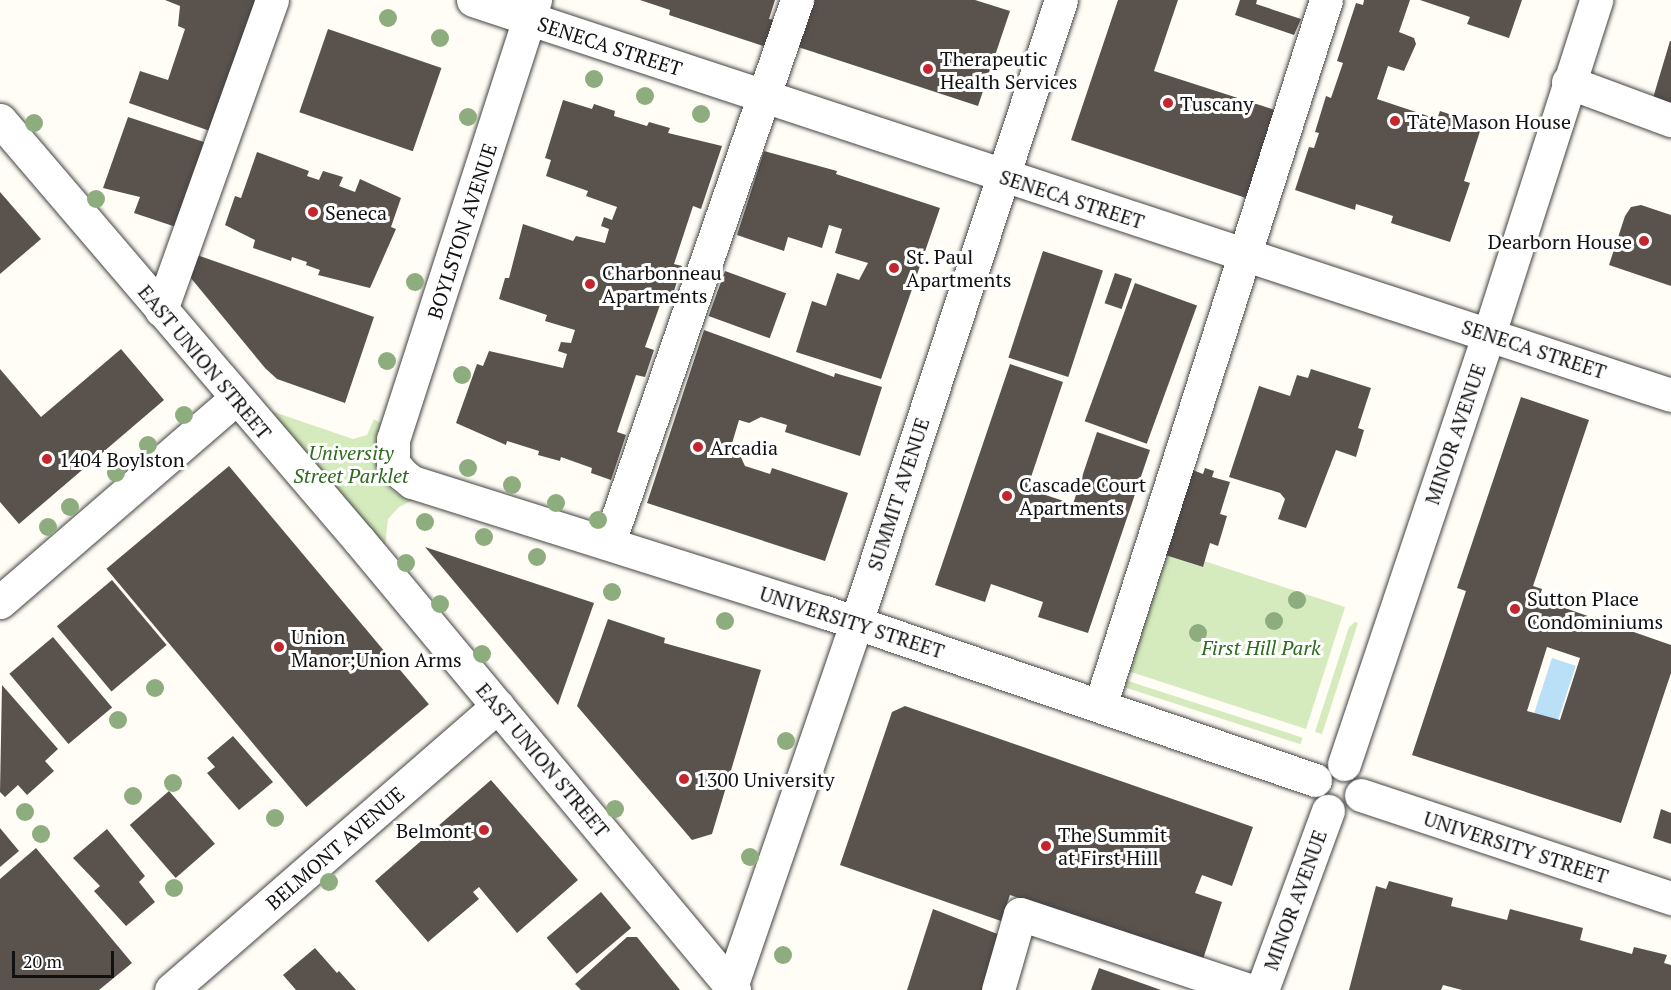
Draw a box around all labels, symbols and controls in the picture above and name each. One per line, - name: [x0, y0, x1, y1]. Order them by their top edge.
- street label: SENECA STREET: [534, 11, 686, 81]
- place label: Therapeutic Health Services: [940, 46, 1077, 93]
- marker: Therapeutic Health Services: [921, 62, 935, 76]
- place label: Tuscany: [1180, 91, 1253, 115]
- marker: Tuscany: [1161, 96, 1175, 110]
- place label: Tate Mason House: [1407, 109, 1571, 133]
- marker: Tate Mason House: [1388, 114, 1402, 128]
- street label: BOYLSTON AVENUE: [422, 140, 502, 322]
- street label: SENECA STREET: [996, 164, 1148, 234]
- place label: Seneca: [325, 200, 387, 224]
- marker: Seneca: [306, 205, 320, 219]
- place label: Dearborn House: [1488, 229, 1632, 253]
- marker: Dearborn House: [1637, 234, 1651, 248]
- place label: St. Paul Apartments: [906, 244, 1011, 291]
- place label: Charbonneau Apartments: [602, 260, 722, 307]
- marker: St. Paul Apartments: [887, 261, 901, 275]
- marker: Charbonneau Apartments: [583, 277, 597, 291]
- street label: EAST UNION STREET: [133, 280, 277, 444]
- street label: SENECA STREET: [1458, 314, 1610, 384]
- street label: MINOR AVENUE: [1420, 360, 1490, 508]
- street label: SUMMIT AVENUE: [862, 414, 934, 574]
- place label: Arcadia: [710, 435, 778, 459]
- marker: Arcadia: [691, 440, 705, 454]
- park label: University Street Parklet: [293, 441, 409, 488]
- place label: 1404 Boylston: [59, 447, 185, 471]
- marker: 1404 Boylston: [40, 452, 54, 466]
- place label: Cascade Court Apartments: [1019, 472, 1146, 519]
- marker: Cascade Court Apartments: [1000, 489, 1014, 503]
- street label: UNIVERSITY STREET: [757, 581, 947, 663]
- place label: Sutton Place Condominiums: [1527, 586, 1663, 633]
- marker: Sutton Place Condominiums: [1508, 602, 1522, 616]
- place label: Union Manor;Union Arms: [291, 624, 462, 671]
- park label: First Hill Park: [1201, 635, 1321, 659]
- marker: Union Manor;Union Arms: [272, 640, 286, 654]
- street label: EAST UNION STREET: [471, 678, 615, 842]
- place label: 1300 University: [696, 767, 835, 791]
- marker: 1300 University: [677, 772, 691, 786]
- street label: BELMONT AVENUE: [261, 781, 409, 915]
- street label: UNIVERSITY STREET: [1421, 806, 1611, 888]
- place label: Belmont: [396, 818, 472, 842]
- place label: The Summit at First Hill: [1058, 822, 1167, 869]
- marker: Belmont: [477, 823, 491, 837]
- street label: MINOR AVENUE: [1258, 826, 1332, 974]
- marker: The Summit at First Hill: [1039, 839, 1053, 853]
- scale bar: [15, 939, 117, 977]
- text: 20 m: [23, 949, 62, 973]

